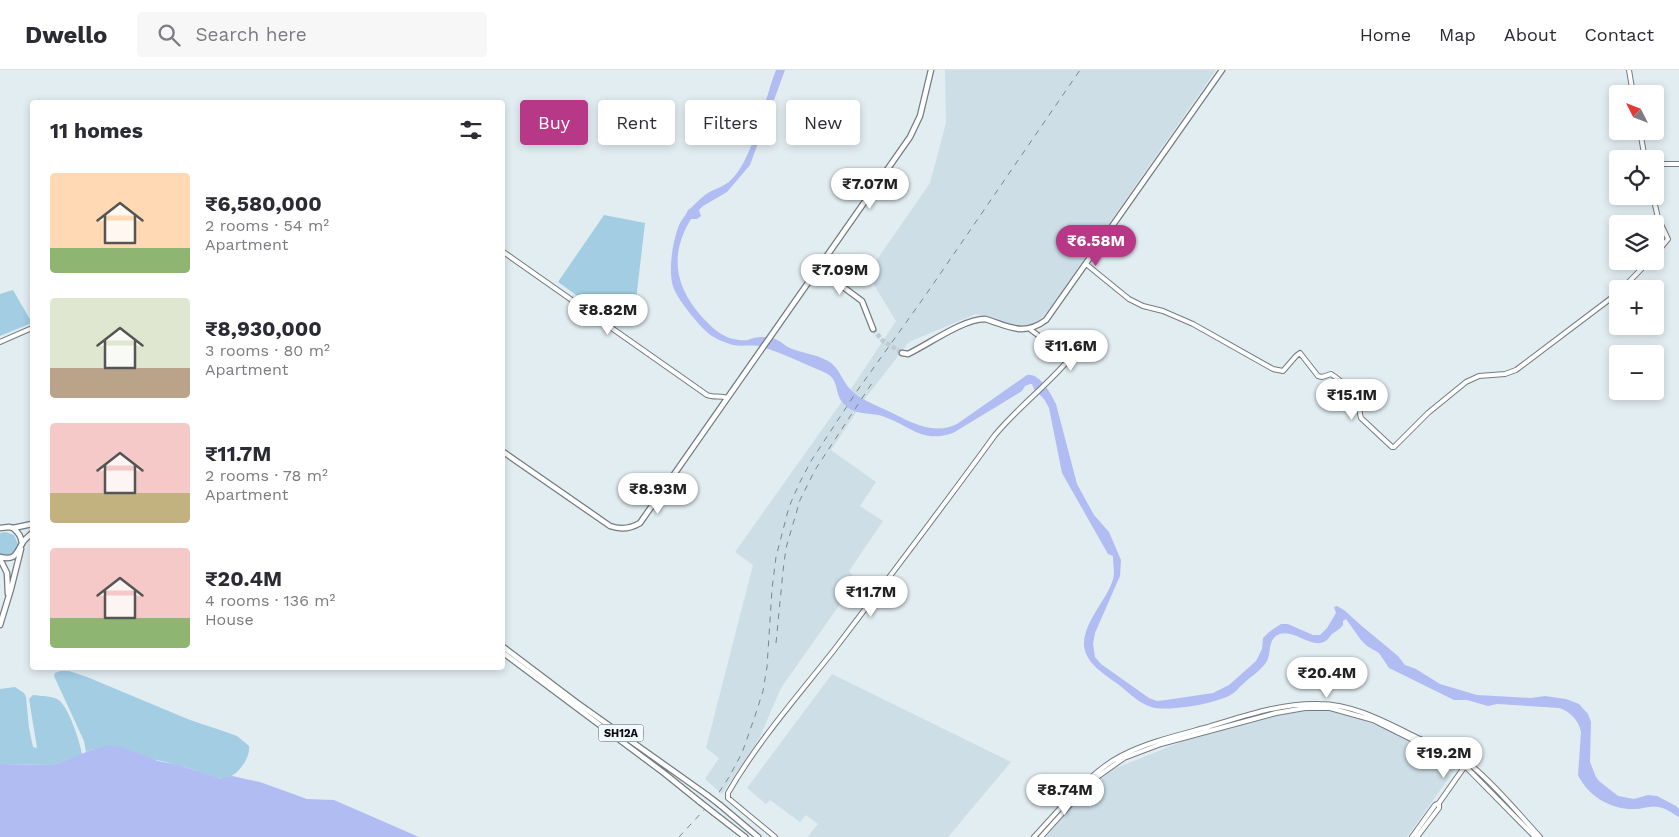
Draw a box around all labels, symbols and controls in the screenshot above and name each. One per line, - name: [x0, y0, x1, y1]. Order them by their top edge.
- search box: [137, 12, 487, 57]
- text: Dwello: [25, 21, 107, 49]
- icon: search: [155, 21, 183, 49]
- text: Search here: [195, 23, 307, 46]
- text: Home: [1360, 24, 1411, 45]
- text: Map: [1439, 24, 1476, 45]
- text: About: [1504, 24, 1556, 45]
- text: Contact: [1584, 24, 1654, 45]
- north arrow: [1609, 85, 1664, 140]
- map controls: [1609, 85, 1664, 400]
- chip: Buy: [520, 100, 588, 145]
- chip: Rent: [598, 100, 675, 145]
- chip: Filters: [685, 100, 776, 145]
- chip: New: [786, 100, 860, 145]
- icon: filters: [457, 116, 485, 144]
- text: 11 homes: [50, 118, 143, 143]
- button: locate: [1609, 150, 1664, 205]
- pin: ₹7.07M: [829, 168, 911, 210]
- text: ₹7.07M: [842, 174, 898, 193]
- text: ₹6,580,000: [205, 191, 322, 216]
- icon: home: [90, 193, 150, 253]
- button: layers: [1609, 215, 1664, 270]
- text: 2 rooms · 54 m²: [205, 216, 329, 235]
- pin: ₹6.58M: [1055, 224, 1137, 267]
- text: ₹6.58M: [1067, 231, 1125, 250]
- text: Apartment: [205, 235, 288, 254]
- pin: ₹7.09M: [799, 254, 881, 296]
- text: ₹7.09M: [812, 260, 868, 279]
- button: +: [1609, 280, 1664, 335]
- pin: ₹8.82M: [567, 294, 649, 336]
- text: ₹8.82M: [579, 300, 637, 319]
- text: ₹8,930,000: [205, 316, 322, 341]
- icon: home: [90, 318, 150, 378]
- pin: ₹11.6M: [1030, 330, 1112, 372]
- text: ₹11.6M: [1045, 336, 1097, 355]
- text: 3 rooms · 80 m²: [205, 341, 330, 360]
- button: −: [1609, 345, 1664, 400]
- text: Apartment: [205, 360, 288, 379]
- pin: ₹15.1M: [1311, 378, 1393, 421]
- text: ₹15.1M: [1327, 385, 1377, 404]
- text: ₹11.7M: [205, 441, 271, 466]
- icon: home: [90, 443, 150, 503]
- text: 2 rooms · 78 m²: [205, 466, 328, 485]
- pin: ₹8.93M: [617, 472, 699, 515]
- text: ₹8.93M: [629, 479, 687, 498]
- text: Apartment: [205, 485, 288, 504]
- text: ₹20.4M: [205, 566, 282, 591]
- icon: home: [90, 568, 150, 628]
- pin: ₹11.7M: [830, 576, 912, 618]
- text: ₹11.7M: [846, 582, 896, 601]
- text: 4 rooms · 136 m²: [205, 591, 335, 610]
- text: House: [205, 610, 254, 629]
- pin: ₹20.4M: [1286, 656, 1368, 699]
- text: ₹20.4M: [1298, 663, 1356, 682]
- road number: SH12A: [598, 724, 644, 741]
- pin: ₹19.2M: [1403, 736, 1485, 779]
- text: ₹19.2M: [1416, 743, 1472, 762]
- pin: ₹8.74M: [1024, 774, 1106, 816]
- text: ₹8.74M: [1037, 780, 1093, 799]

